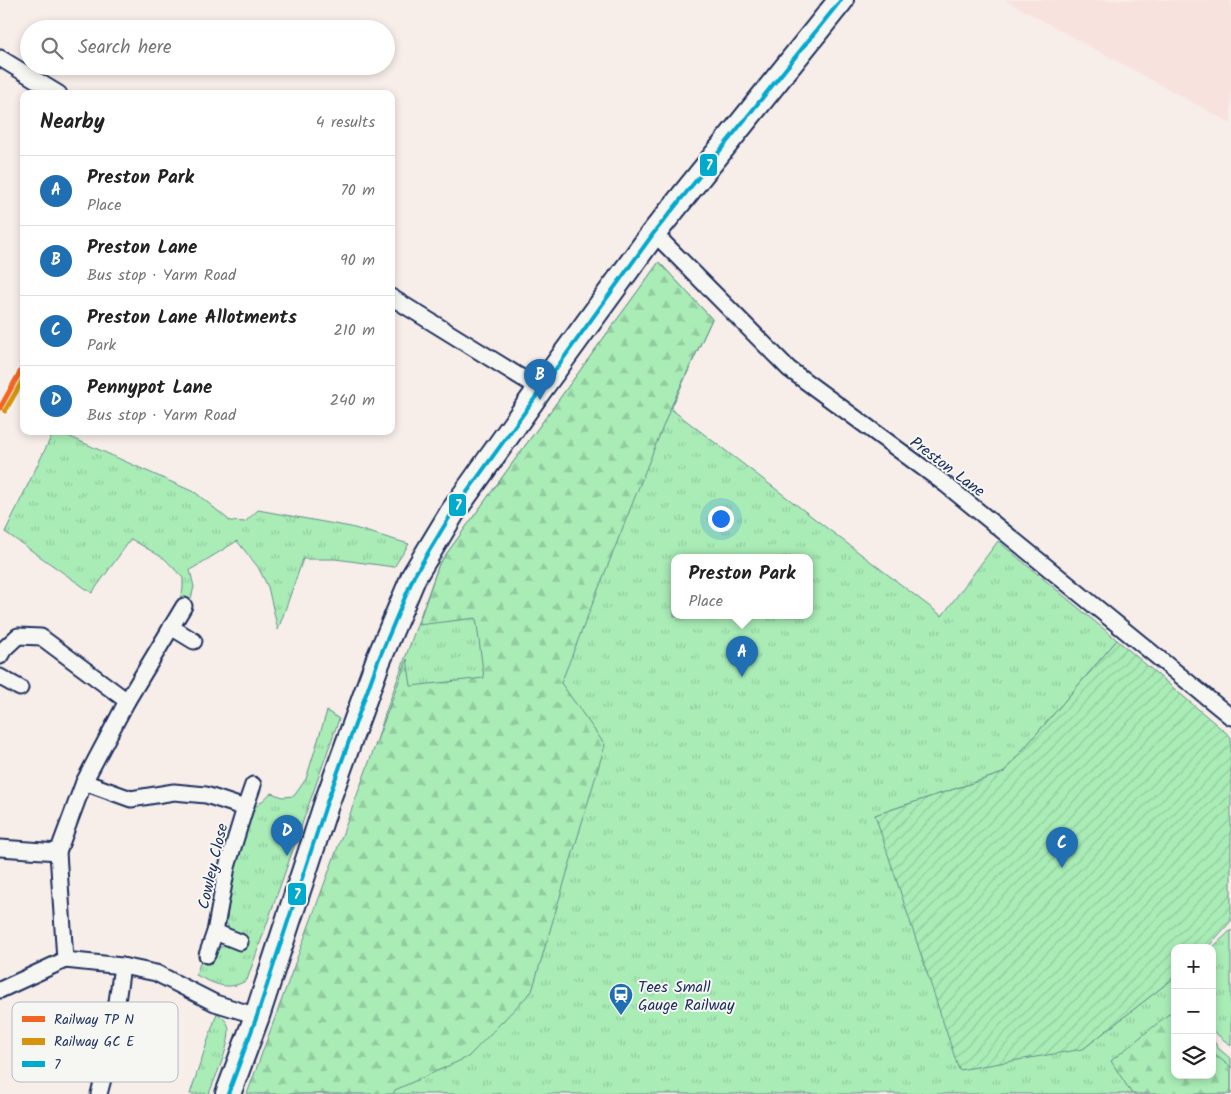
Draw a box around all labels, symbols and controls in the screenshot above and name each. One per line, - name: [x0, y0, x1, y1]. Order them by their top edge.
- search box: [20, 20, 395, 75]
- text: Search here: [78, 33, 172, 63]
- icon: search: [38, 34, 66, 62]
- text: Nearby: [40, 106, 105, 139]
- text: 4 results: [316, 110, 375, 135]
- line badge: 7: [699, 153, 718, 177]
- text: 7: [706, 155, 713, 177]
- text: Preston Park: [87, 163, 194, 193]
- text: A: [51, 178, 61, 203]
- text: 70 m: [340, 178, 375, 203]
- text: Place: [87, 193, 121, 218]
- text: Preston Lane: [87, 233, 197, 263]
- text: B: [51, 248, 61, 273]
- text: 90 m: [340, 248, 375, 273]
- text: Bus stop · Yarm Road: [87, 263, 236, 288]
- text: Preston Lane Allotments: [87, 303, 297, 333]
- text: C: [51, 318, 61, 343]
- text: 210 m: [334, 318, 375, 343]
- text: Park: [87, 333, 116, 358]
- pin: B: [524, 359, 556, 400]
- text: Pennypot Lane: [87, 373, 212, 403]
- text: D: [51, 388, 61, 413]
- text: 240 m: [330, 388, 375, 413]
- text: Bus stop · Yarm Road: [87, 403, 236, 428]
- street label: Preston Lane: [904, 431, 990, 504]
- line badge: 7: [448, 493, 467, 517]
- text: 7: [455, 495, 462, 517]
- your location: [708, 506, 734, 532]
- popup: [671, 554, 813, 619]
- text: Preston Park: [689, 559, 795, 589]
- text: Place: [689, 589, 723, 614]
- pin: A: [726, 636, 758, 677]
- pin: D: [271, 815, 303, 856]
- street label: Cowley Close: [191, 821, 235, 912]
- pin: C: [1046, 827, 1078, 868]
- line badge: 7: [287, 882, 307, 906]
- text: 7: [294, 884, 301, 906]
- map controls: [1171, 944, 1216, 1079]
- button: +: [1171, 944, 1216, 989]
- place label: Tees Small Gauge Railway: [638, 975, 735, 1018]
- station icon: Tees Small Gauge Railway: [608, 982, 634, 1016]
- button: −: [1171, 989, 1216, 1034]
- legend: [12, 1002, 178, 1082]
- text: Railway TP N: [54, 1009, 134, 1031]
- text: Railway GC E: [54, 1031, 135, 1053]
- button: layers: [1171, 1034, 1216, 1079]
- text: 7: [54, 1054, 61, 1076]

